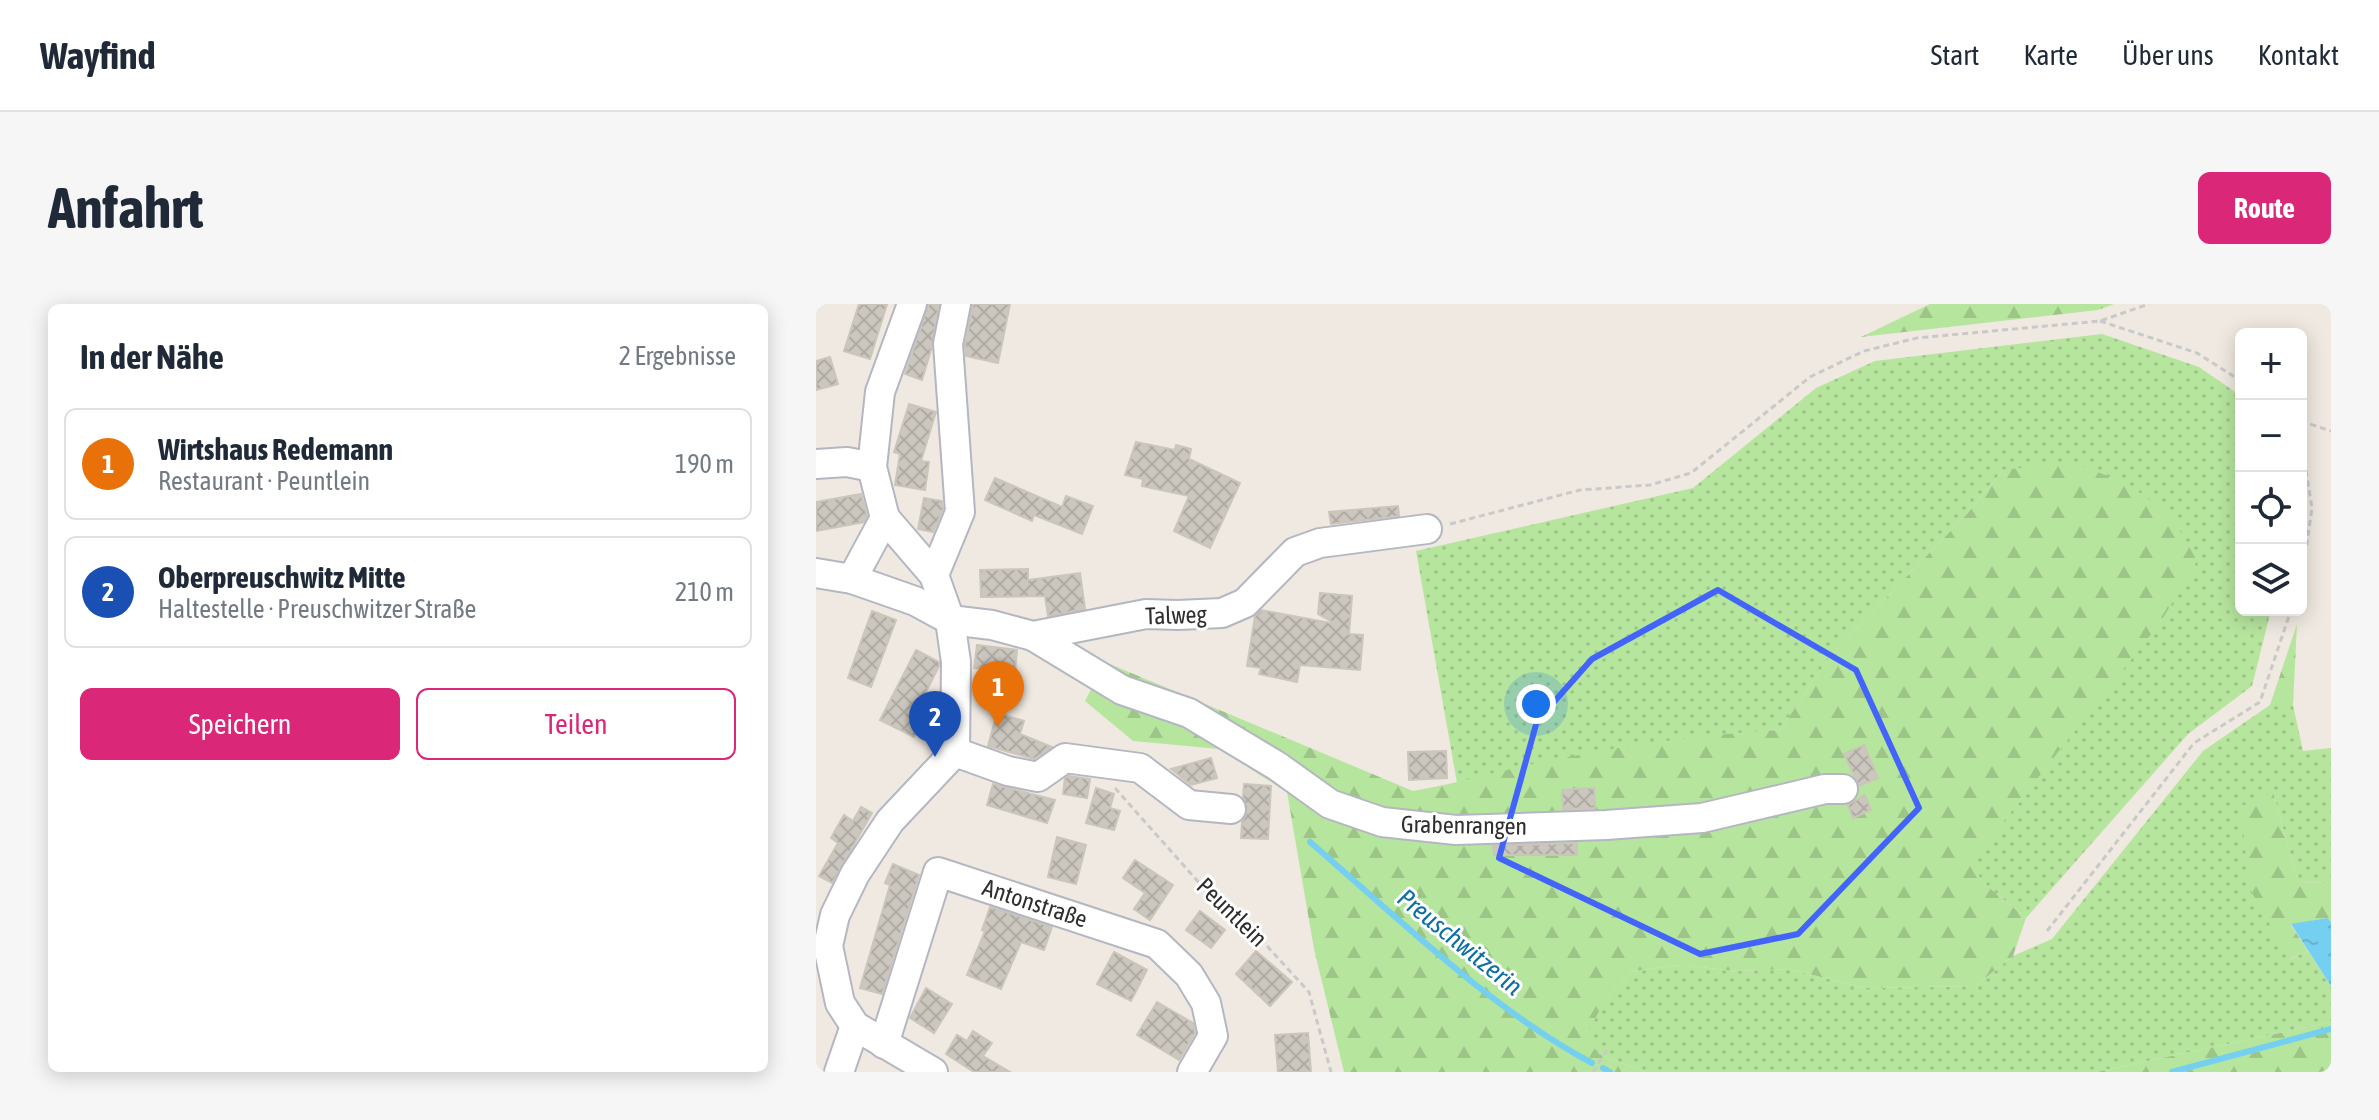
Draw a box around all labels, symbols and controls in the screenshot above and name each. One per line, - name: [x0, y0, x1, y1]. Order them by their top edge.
- text: Wayfind: [40, 34, 155, 77]
- text: Start: [1930, 39, 1979, 71]
- text: Karte: [2023, 39, 2078, 71]
- text: Über uns: [2122, 39, 2214, 71]
- text: Kontakt: [2258, 39, 2339, 71]
- button: Route: [2198, 172, 2331, 244]
- text: Anfahrt: [48, 176, 203, 240]
- map controls: [2235, 328, 2307, 616]
- button: +: [2235, 328, 2307, 400]
- text: In der Nähe: [80, 337, 224, 376]
- text: 2 Ergebnisse: [619, 341, 736, 371]
- button: −: [2235, 400, 2307, 472]
- text: Wirtshaus Redemann: [158, 432, 393, 466]
- text: 1: [102, 449, 114, 479]
- text: 190 m: [675, 449, 734, 479]
- text: Restaurant · Peuntlein: [158, 466, 370, 496]
- button: locate: [2235, 472, 2307, 544]
- button: layers: [2235, 544, 2307, 616]
- text: Oberpreuschwitz Mitte: [158, 560, 406, 594]
- text: 2: [102, 577, 114, 607]
- text: 210 m: [675, 577, 734, 607]
- text: Haltestelle · Preuschwitzer Straße: [158, 594, 476, 624]
- street label: Talweg: [1145, 600, 1208, 630]
- pin: 1: [972, 661, 1024, 727]
- your location: [1516, 684, 1556, 724]
- button: Speichern: [80, 688, 400, 760]
- button: Teilen: [416, 688, 736, 760]
- pin: 2: [909, 691, 961, 757]
- street label: Grabenrangen: [1401, 810, 1527, 840]
- street label: Peuntlein: [1191, 872, 1273, 952]
- street label: Antonstraße: [979, 873, 1091, 933]
- water label: Preuschwitzerin: [1392, 883, 1529, 1002]

